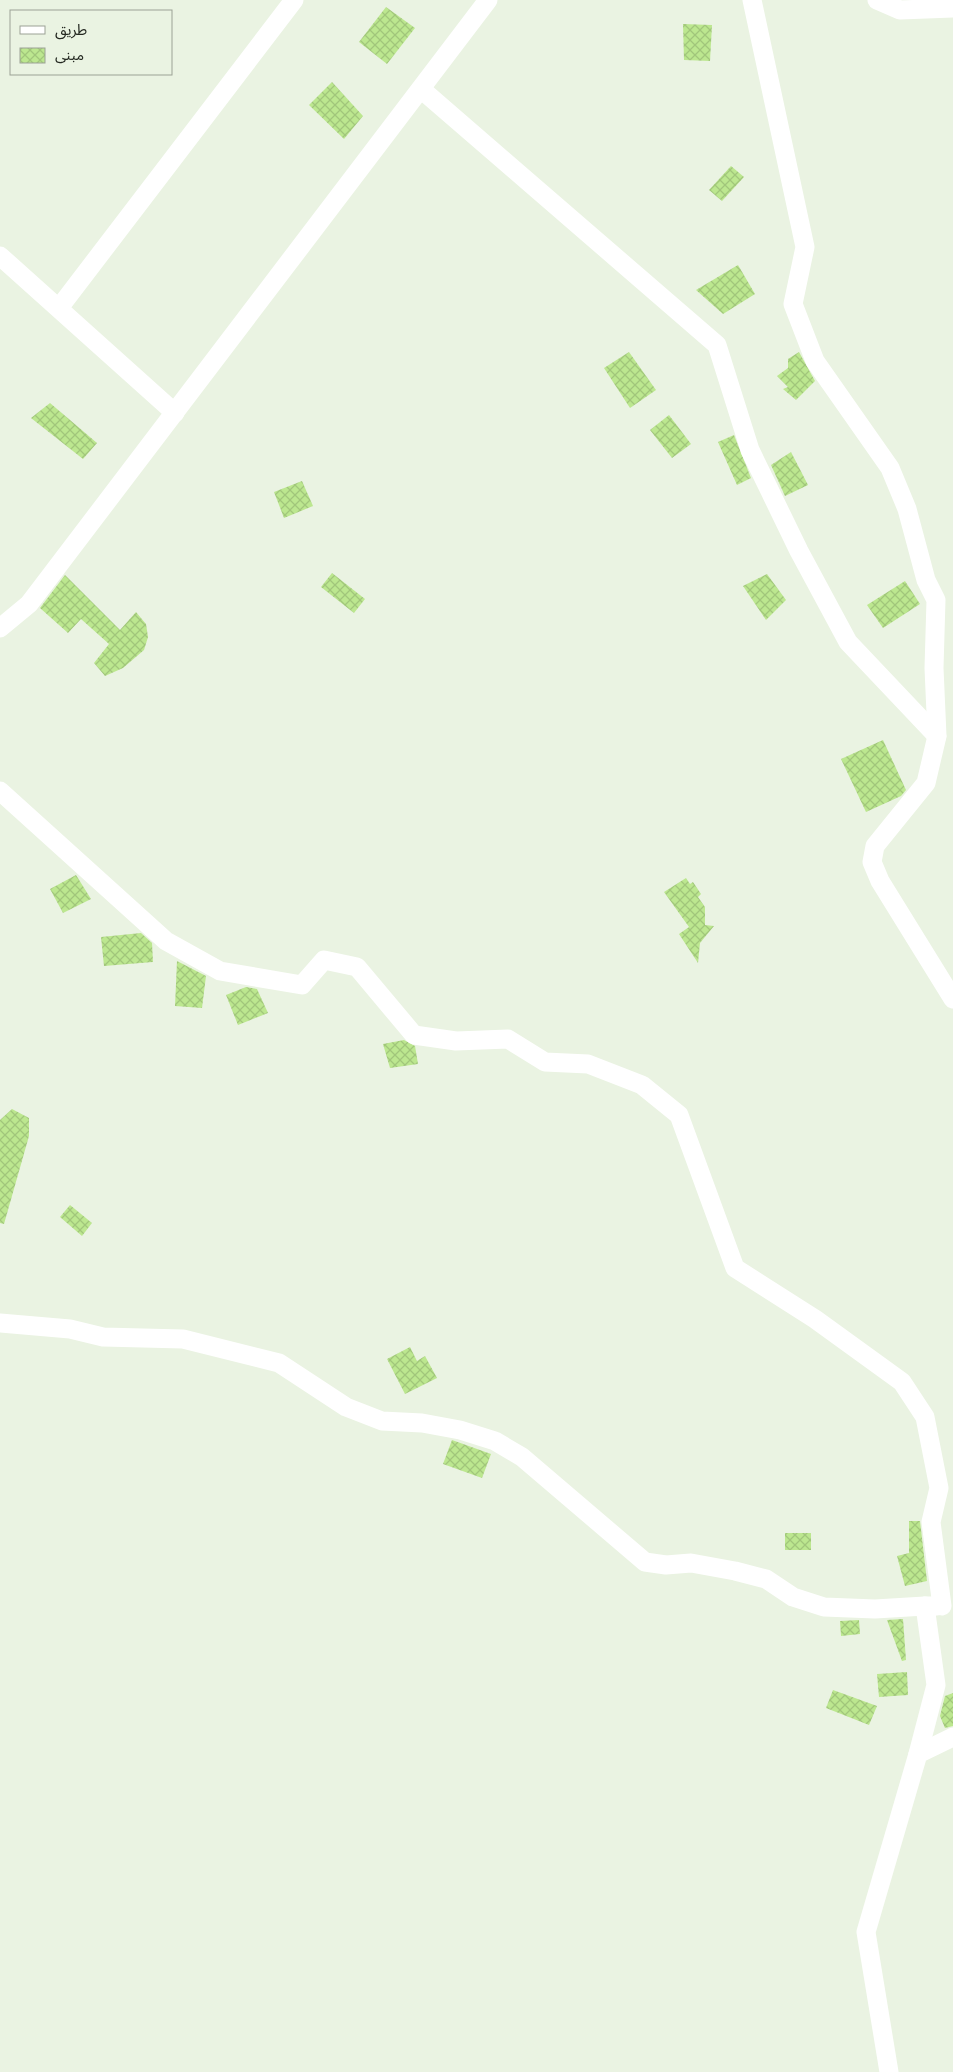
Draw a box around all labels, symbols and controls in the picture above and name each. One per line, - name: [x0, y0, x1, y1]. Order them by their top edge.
- legend: [10, 10, 172, 75]
- text: طريق: [55, 21, 87, 40]
- text: مبنى: [55, 46, 84, 64]

